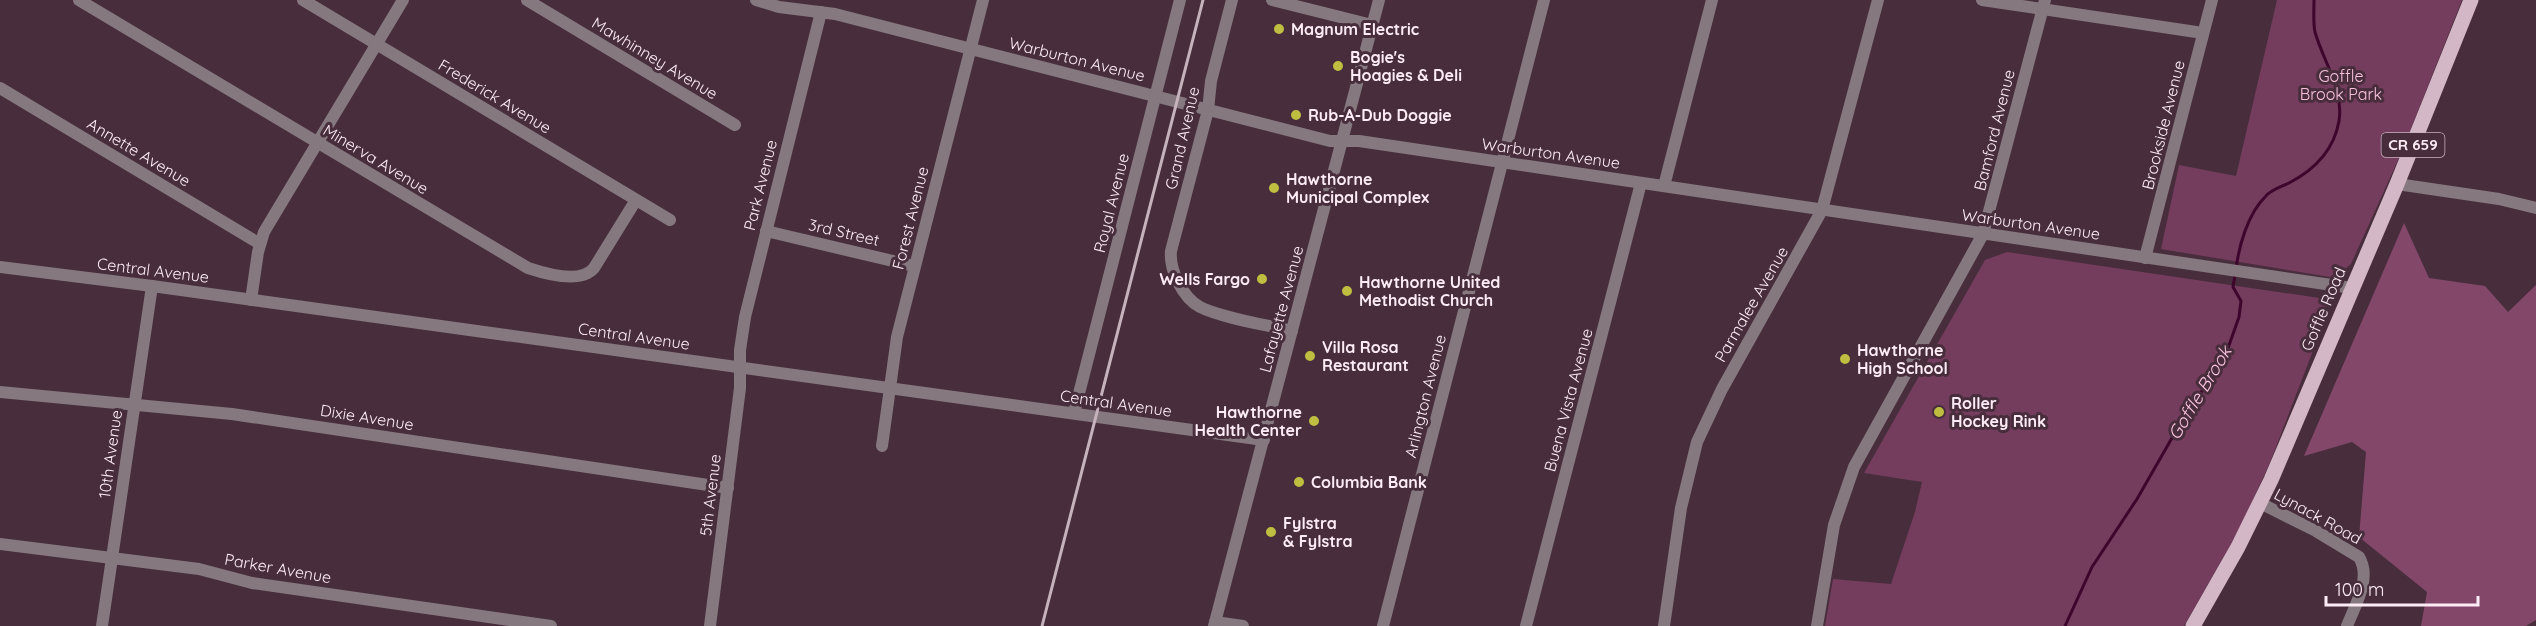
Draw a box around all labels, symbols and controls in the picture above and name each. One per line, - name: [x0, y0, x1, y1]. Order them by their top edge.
- street label: Mawhinney Avenue: [589, 13, 721, 103]
- place label: Magnum Electric: [1291, 19, 1419, 39]
- marker: Magnum Electric: [1272, 22, 1286, 36]
- street label: Warburton Avenue: [1007, 32, 1147, 86]
- place label: Bogie's Hoagies & Deli: [1350, 47, 1462, 85]
- street label: Frederick Avenue: [435, 54, 555, 138]
- street label: Brookside Avenue: [2137, 58, 2189, 192]
- marker: Bogie's Hoagies & Deli: [1331, 59, 1345, 73]
- park label: Goffle Brook Park: [2300, 66, 2382, 104]
- street label: Bamford Avenue: [1969, 67, 2019, 193]
- street label: Grand Avenue: [1160, 85, 1204, 191]
- place label: Rub-A-Dub Doggie: [1308, 105, 1452, 125]
- marker: Rub-A-Dub Doggie: [1289, 108, 1303, 122]
- street label: Annette Avenue: [84, 113, 194, 191]
- street label: Minerva Avenue: [320, 120, 432, 198]
- street label: Warburton Avenue: [1481, 133, 1621, 173]
- road number: CR 659: [2382, 133, 2444, 157]
- street label: Park Avenue: [739, 137, 781, 233]
- street label: Royal Avenue: [1089, 151, 1133, 255]
- street label: Forest Avenue: [888, 164, 932, 272]
- place label: Hawthorne Municipal Complex: [1286, 169, 1429, 207]
- marker: Hawthorne Municipal Complex: [1267, 181, 1281, 195]
- street label: Warburton Avenue: [1961, 204, 2101, 244]
- street label: 3rd Street: [807, 214, 881, 250]
- street label: Lafayette Avenue: [1254, 243, 1308, 375]
- street label: Parmalee Avenue: [1710, 243, 1792, 365]
- street label: Central Avenue: [96, 253, 210, 287]
- street label: Goffle Road: [2296, 264, 2350, 354]
- place label: Wells Fargo: [1160, 269, 1250, 289]
- marker: Wells Fargo: [1255, 272, 1269, 286]
- place label: Hawthorne United Methodist Church: [1359, 272, 1500, 310]
- marker: Hawthorne United Methodist Church: [1340, 284, 1354, 298]
- street label: Central Avenue: [577, 318, 691, 354]
- street label: Buena Vista Avenue: [1539, 326, 1597, 474]
- street label: Arlington Avenue: [1400, 332, 1450, 460]
- place label: Villa Rosa Restaurant: [1322, 337, 1409, 375]
- place label: Hawthorne High School: [1857, 340, 1948, 378]
- water label: Goffle Brook: [2163, 341, 2237, 444]
- marker: Villa Rosa Restaurant: [1303, 349, 1317, 363]
- marker: Hawthorne High School: [1838, 352, 1852, 366]
- street label: Central Avenue: [1059, 385, 1173, 421]
- place label: Roller Hockey Rink: [1951, 393, 2046, 431]
- street label: Dixie Avenue: [319, 400, 415, 434]
- place label: Hawthorne Health Center: [1194, 402, 1302, 440]
- marker: Roller Hockey Rink: [1932, 405, 1946, 419]
- street label: 10th Avenue: [94, 409, 126, 499]
- marker: Hawthorne Health Center: [1307, 414, 1321, 428]
- street label: 5th Avenue: [695, 453, 725, 537]
- place label: Columbia Bank: [1311, 472, 1427, 492]
- marker: Columbia Bank: [1292, 475, 1306, 489]
- street label: Lynack Road: [2271, 484, 2365, 548]
- place label: Fylstra & Fylstra: [1283, 513, 1353, 551]
- marker: Fylstra & Fylstra: [1264, 525, 1278, 539]
- street label: Parker Avenue: [223, 549, 333, 587]
- scale bar: [2326, 569, 2478, 607]
- text: 100 m: [2335, 578, 2384, 601]

